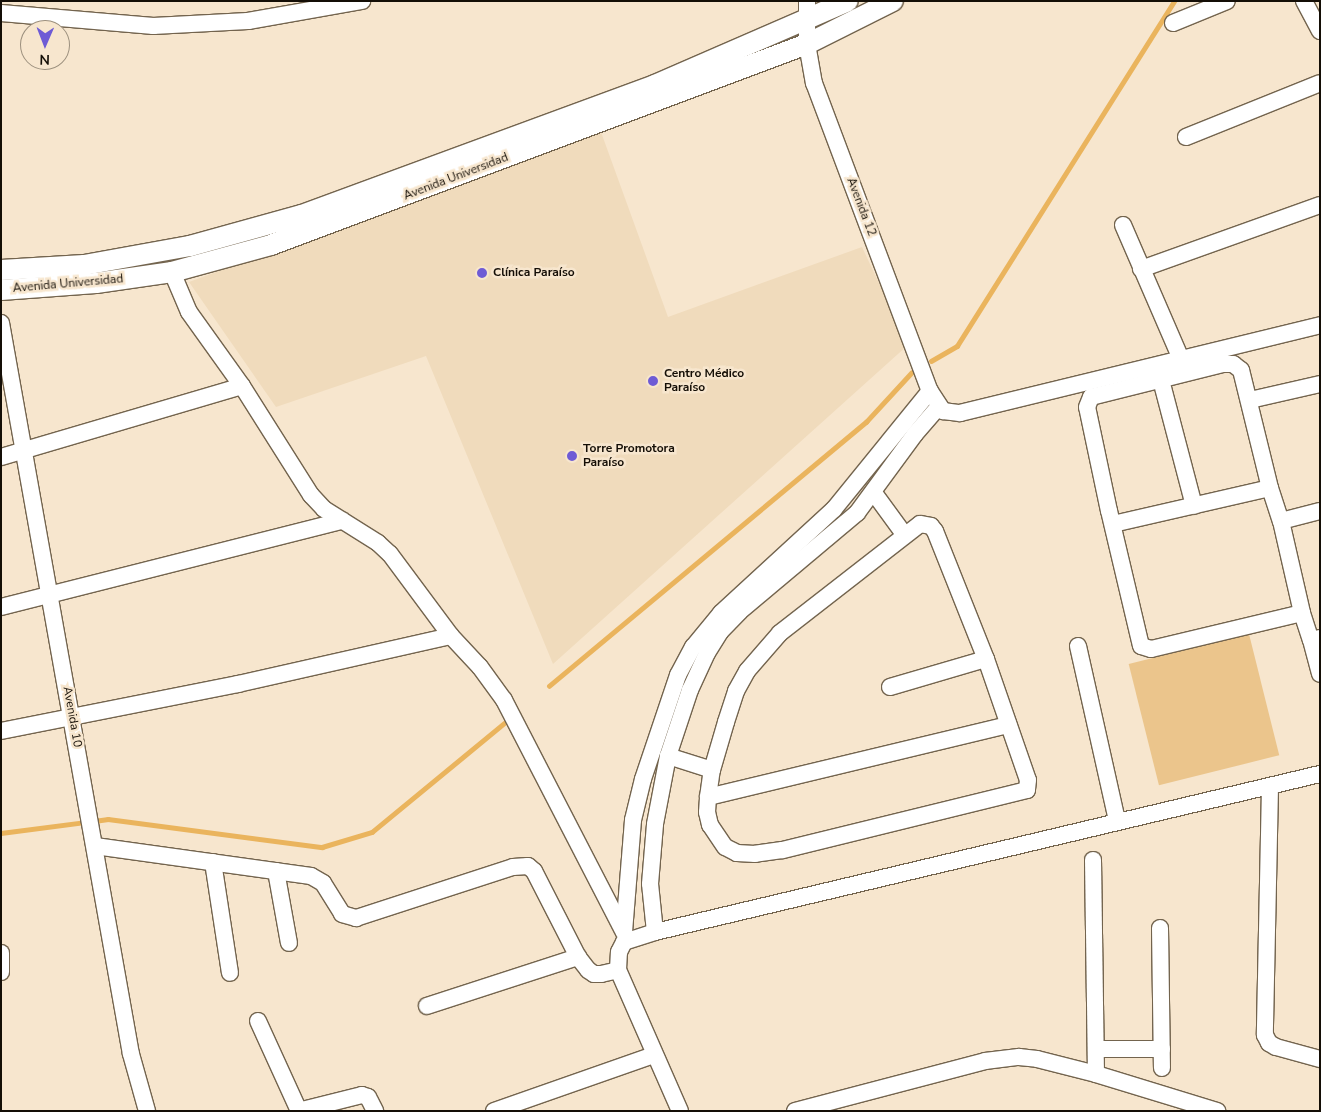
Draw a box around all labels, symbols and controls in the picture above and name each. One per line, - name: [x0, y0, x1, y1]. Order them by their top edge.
- north arrow: [20, 20, 70, 70]
- text: N: [39, 50, 50, 69]
- street label: Avenida Universidad: [402, 150, 510, 204]
- street label: Avenida 12: [843, 176, 879, 238]
- marker: Clínica Paraíso: [475, 266, 489, 280]
- place label: Clínica Paraíso: [493, 266, 575, 280]
- street label: Avenida Universidad: [12, 272, 124, 296]
- place label: Centro Médico Paraíso: [664, 367, 744, 395]
- marker: Centro Médico Paraíso: [646, 374, 660, 388]
- place label: Torre Promotora Paraíso: [583, 442, 675, 470]
- marker: Torre Promotora Paraíso: [565, 449, 579, 463]
- street label: Avenida 10: [60, 686, 84, 748]

